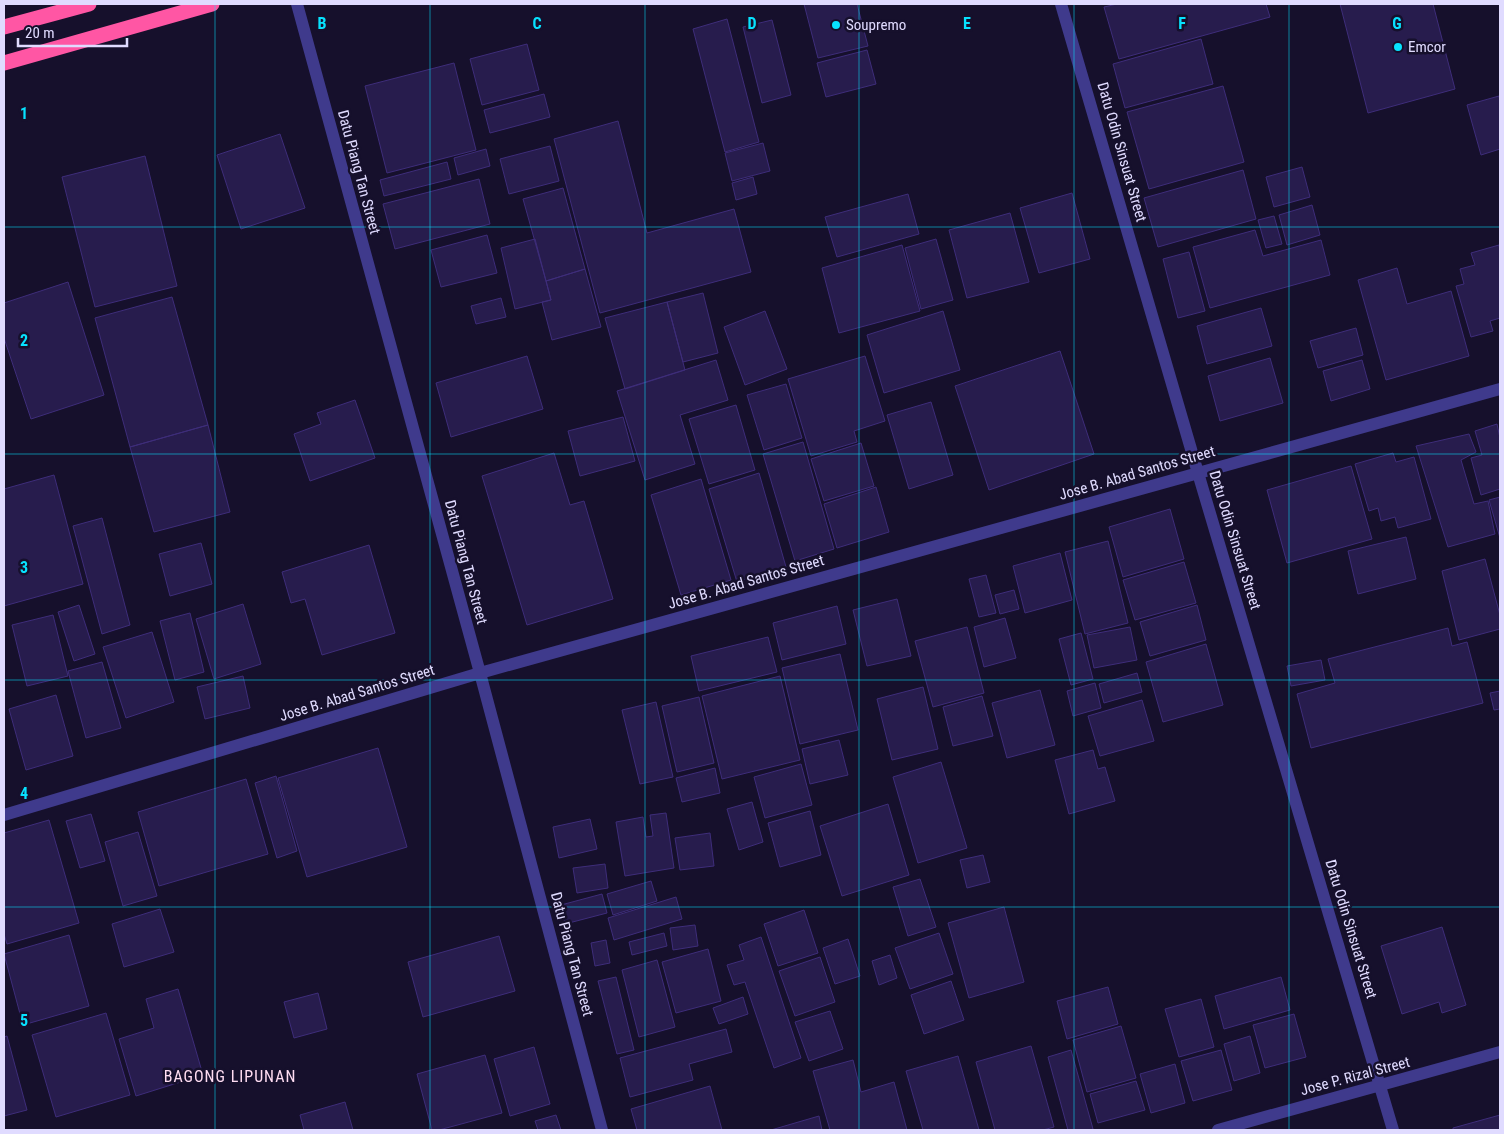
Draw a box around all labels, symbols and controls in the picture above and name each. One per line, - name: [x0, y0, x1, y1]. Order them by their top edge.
- text: B: [318, 14, 327, 33]
- text: C: [532, 14, 542, 33]
- text: D: [747, 14, 757, 33]
- text: E: [963, 14, 971, 33]
- text: F: [1178, 14, 1186, 33]
- text: G: [1392, 14, 1402, 33]
- scale bar: [18, 15, 126, 47]
- place label: Soupremo: [846, 16, 906, 34]
- marker: Soupremo: [830, 19, 842, 31]
- text: 20 m: [25, 24, 55, 42]
- place label: Emcor: [1408, 38, 1446, 56]
- marker: Emcor: [1392, 41, 1404, 53]
- street label: Datu Odin Sinsuat Street: [1093, 80, 1151, 224]
- text: 1: [20, 104, 28, 123]
- street label: Datu Piang Tan Street: [334, 108, 384, 236]
- text: 2: [20, 331, 28, 350]
- street label: Jose B. Abad Santos Street: [1057, 442, 1217, 504]
- street label: Datu Odin Sinsuat Street: [1205, 468, 1265, 612]
- street label: Datu Piang Tan Street: [441, 498, 491, 626]
- street label: Jose B. Abad Santos Street: [666, 551, 826, 613]
- text: 3: [20, 558, 28, 577]
- street label: Jose B. Abad Santos Street: [277, 661, 437, 725]
- text: 4: [20, 784, 28, 803]
- street label: Datu Odin Sinsuat Street: [1321, 857, 1381, 1001]
- street label: Datu Piang Tan Street: [547, 890, 597, 1018]
- text: 5: [20, 1011, 28, 1030]
- street label: Jose P. Rizal Street: [1298, 1053, 1412, 1099]
- district label: BAGONG LIPUNAN: [164, 1067, 296, 1086]

